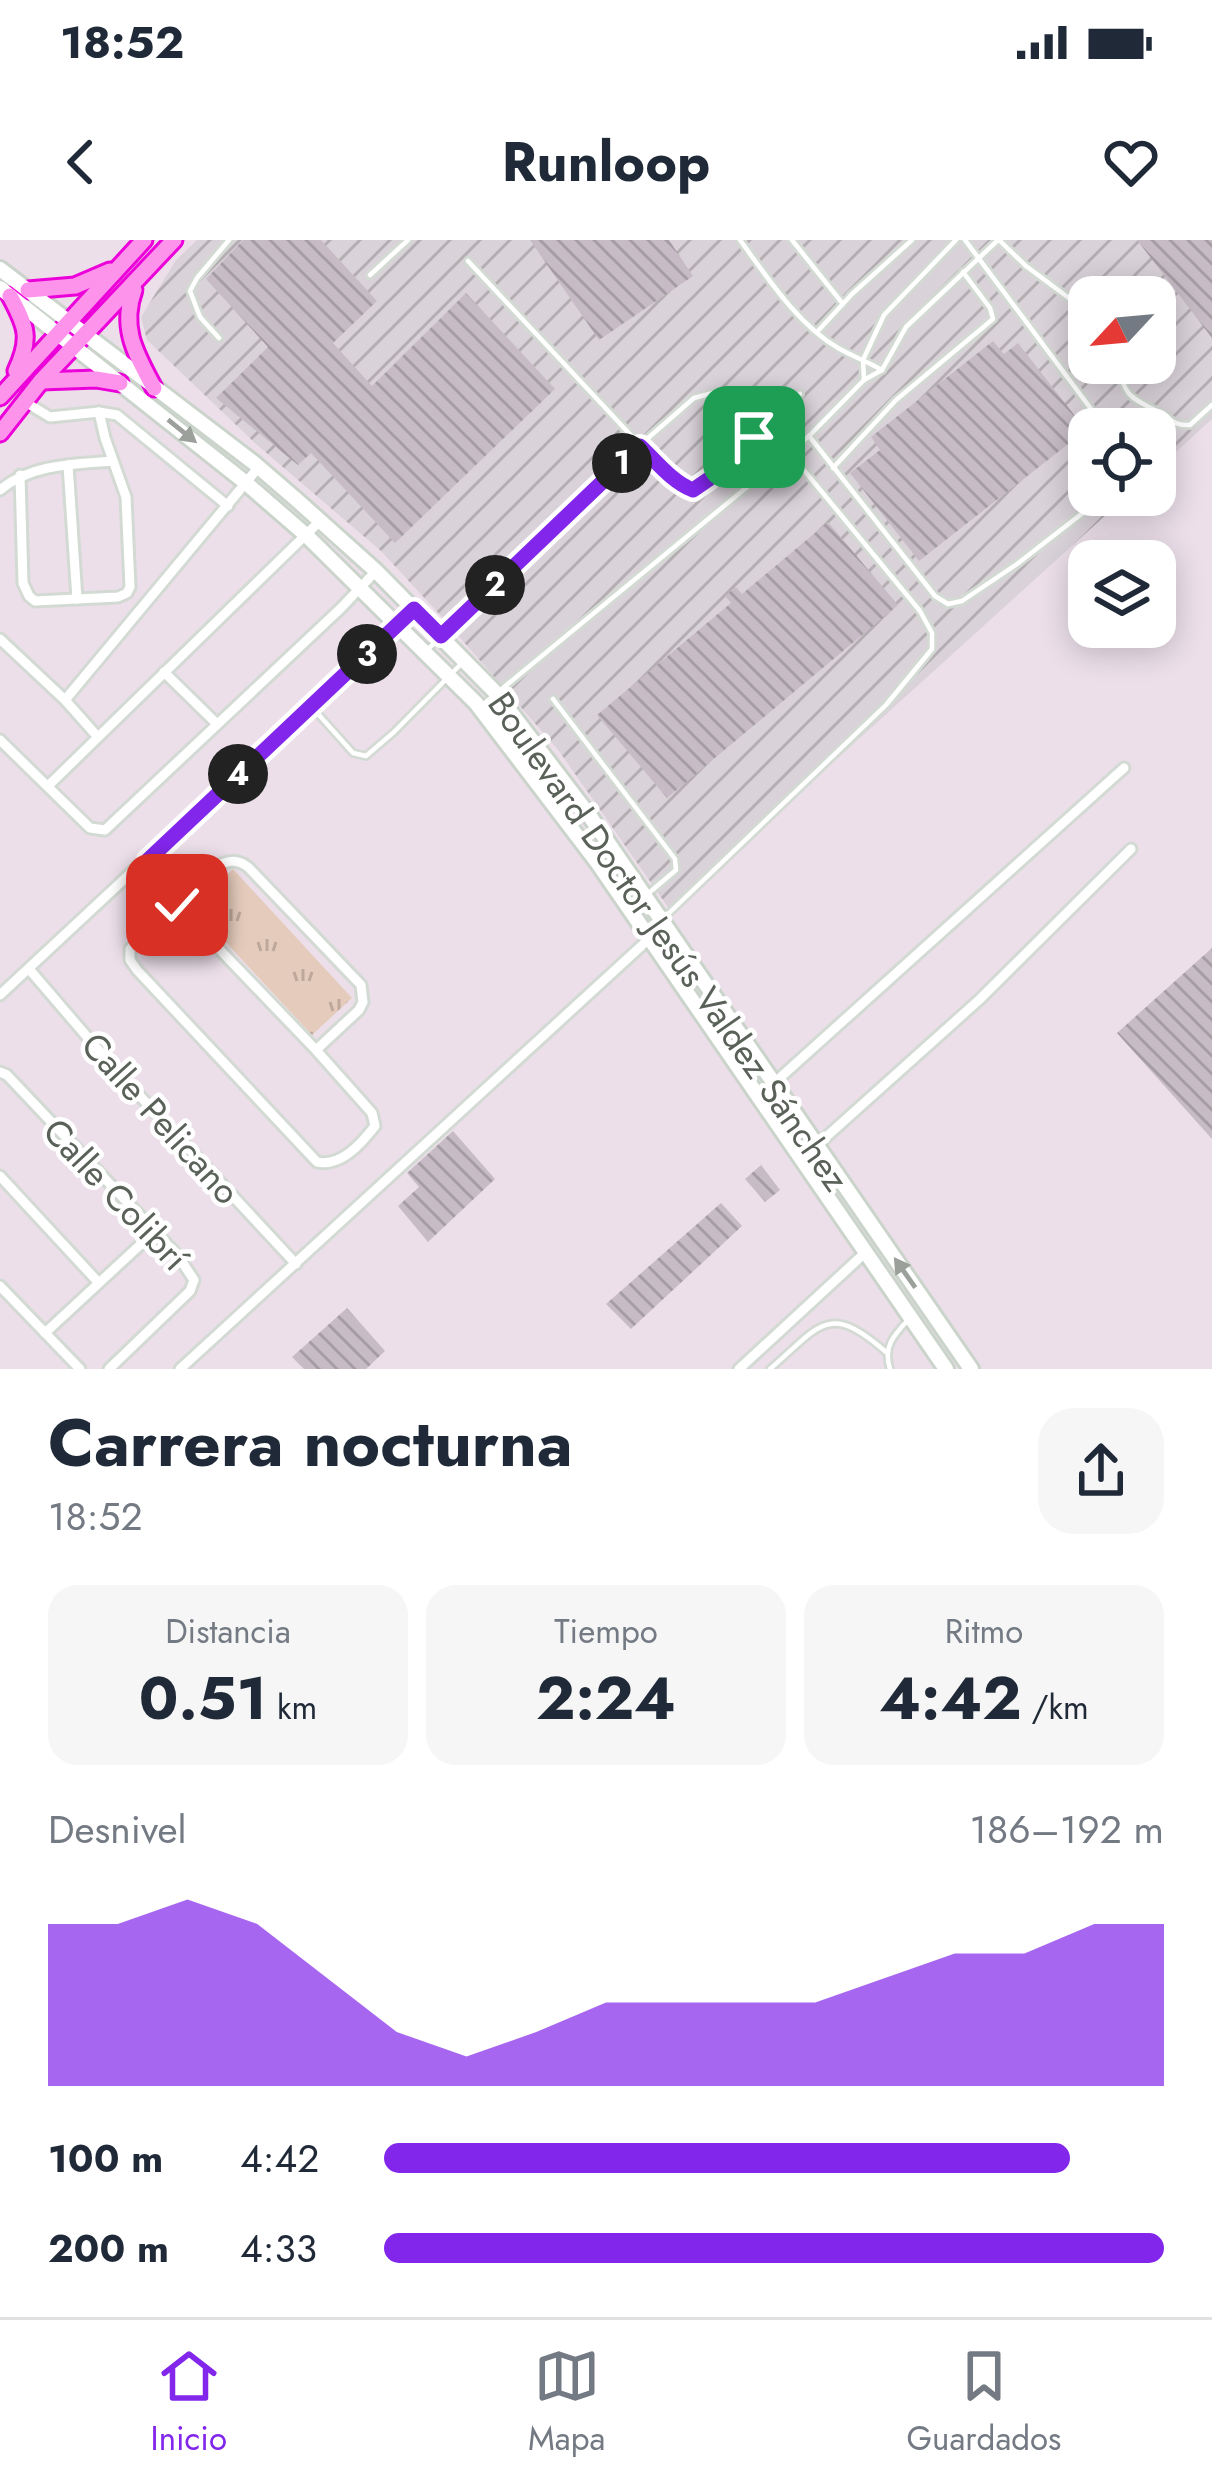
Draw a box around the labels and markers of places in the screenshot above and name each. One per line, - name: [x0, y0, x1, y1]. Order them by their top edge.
- pin: [703, 386, 805, 488]
- pin: 1: [592, 433, 652, 493]
- pin: 2: [465, 555, 525, 615]
- pin: 3: [337, 624, 397, 684]
- pin: 4: [208, 744, 268, 804]
- pin: [126, 854, 228, 956]

